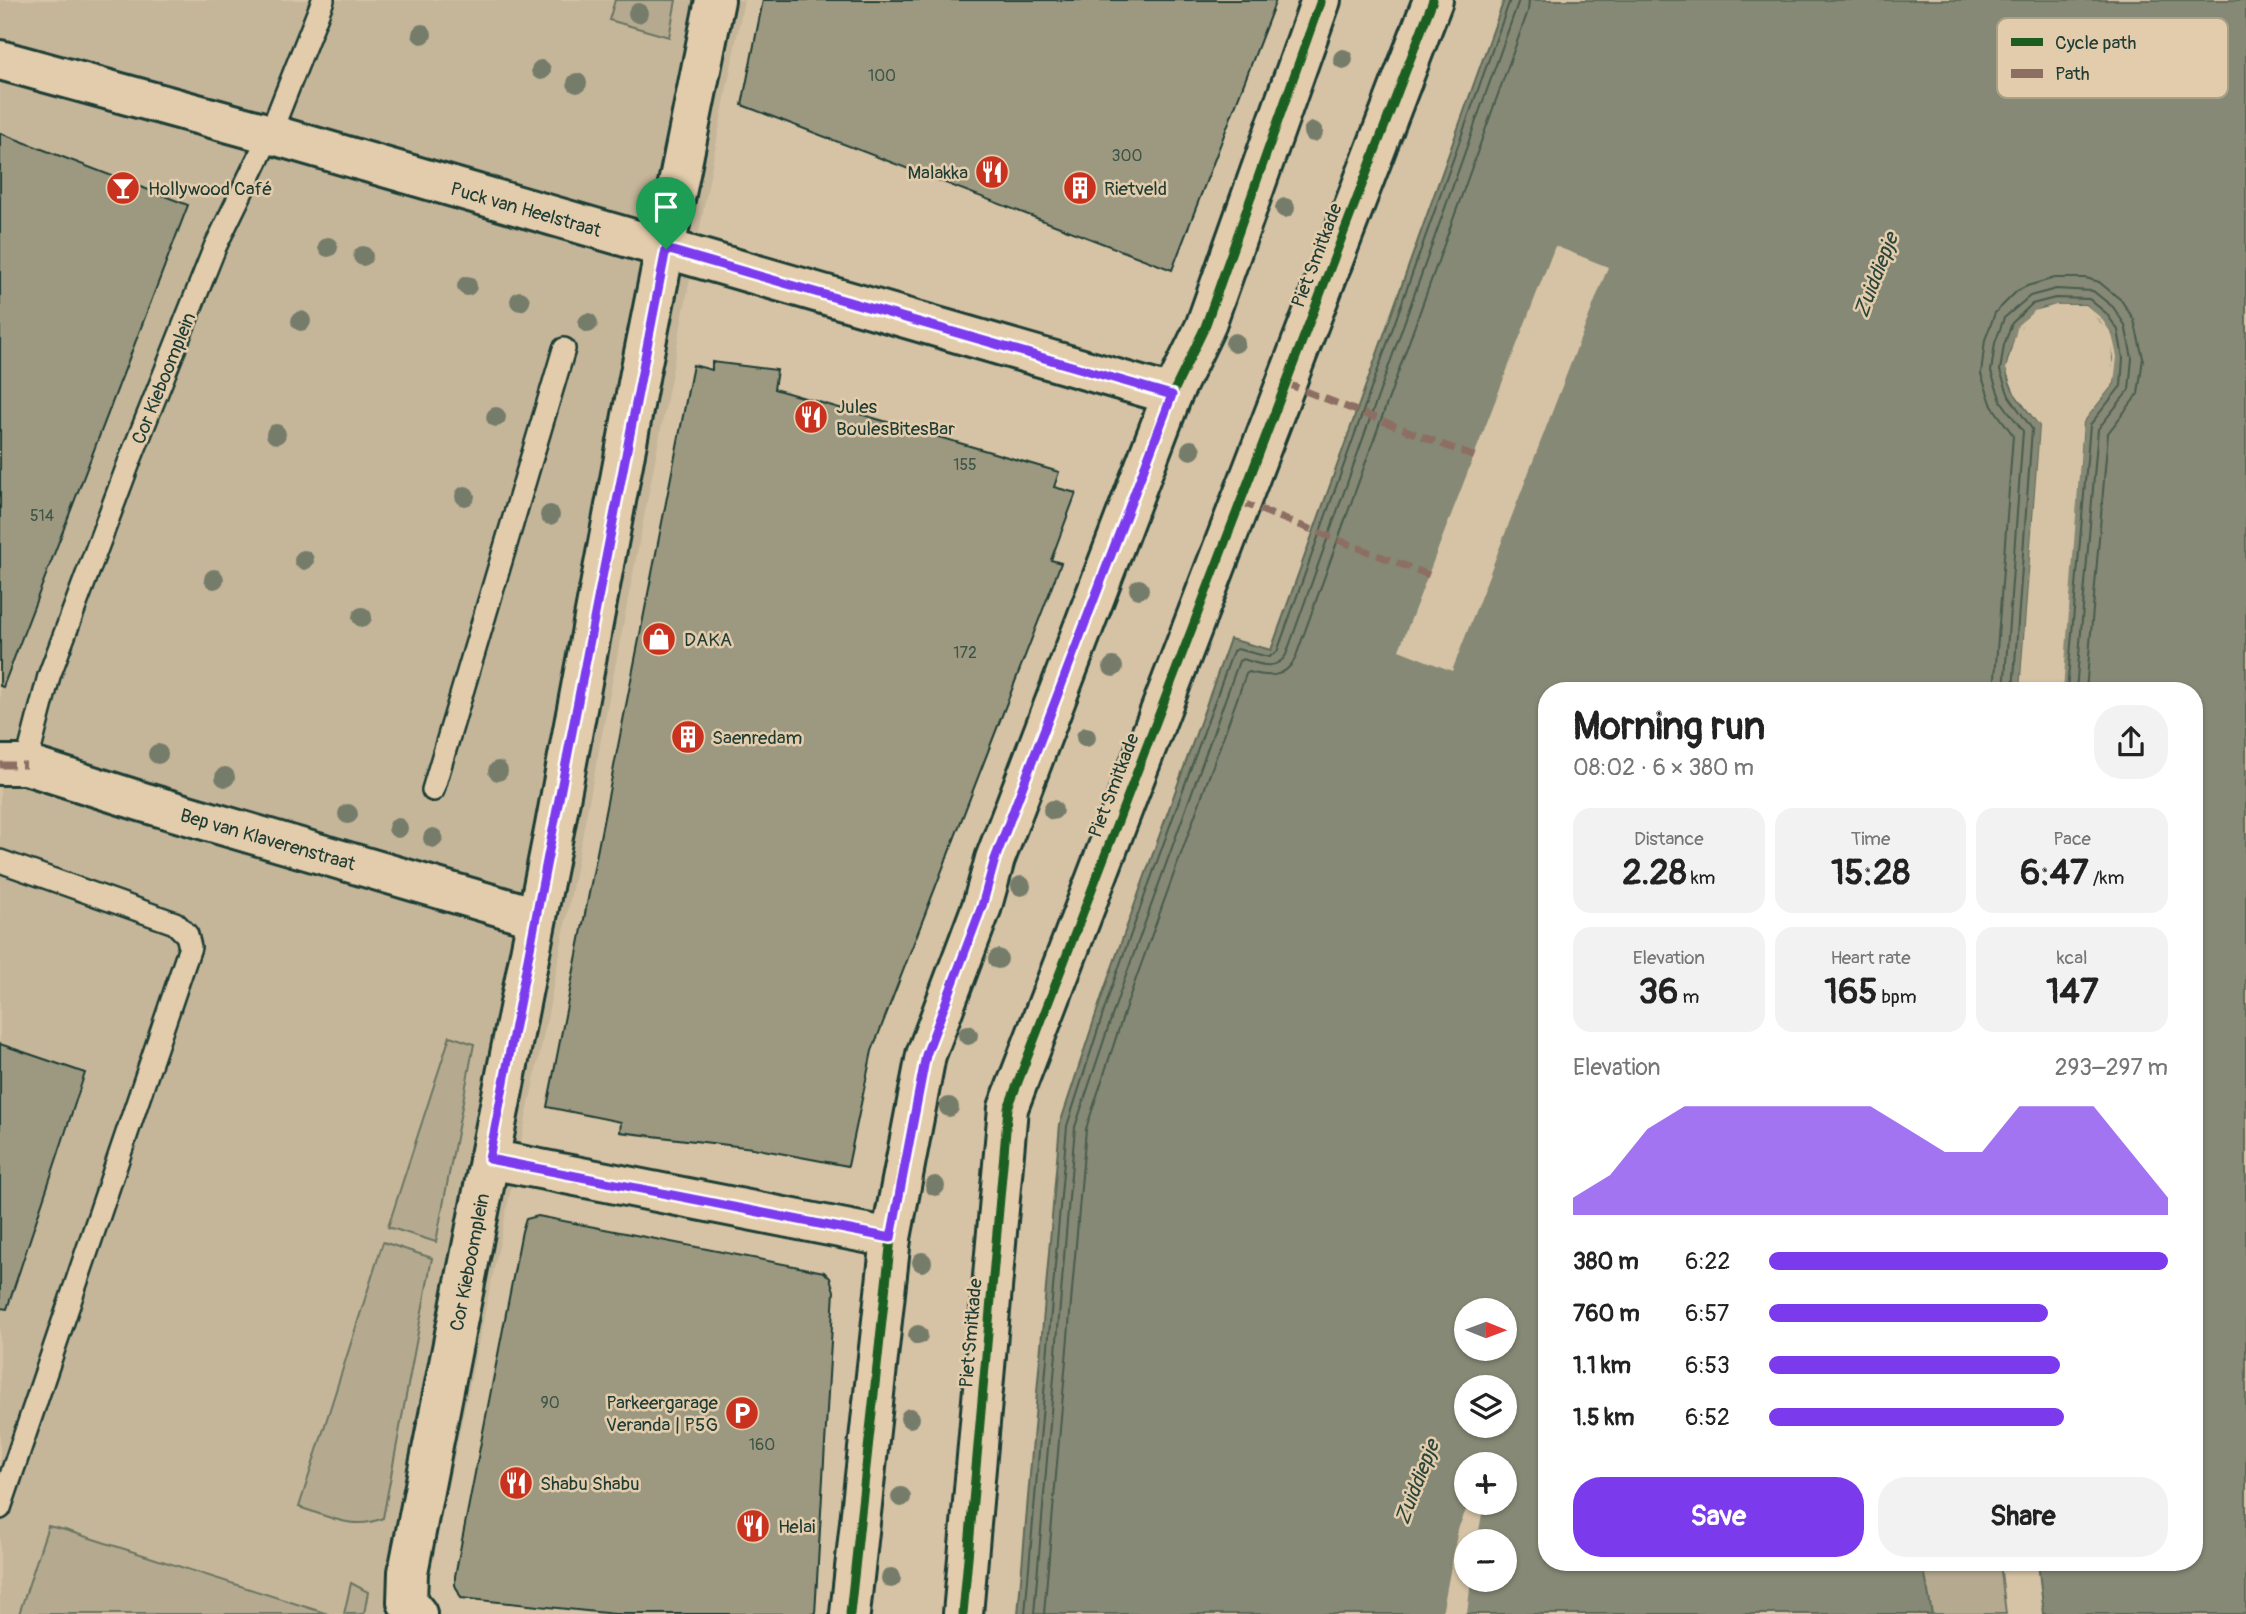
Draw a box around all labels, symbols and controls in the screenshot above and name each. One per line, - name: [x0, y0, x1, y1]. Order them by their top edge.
- legend: [1997, 18, 2228, 98]
- text: Cycle path: [2055, 31, 2136, 55]
- text: Path: [2055, 62, 2090, 86]
- house number: 100: [868, 66, 896, 86]
- house number: 300: [1112, 146, 1142, 166]
- restaurant icon: Malakka: [973, 153, 1011, 191]
- place label: Malakka: [907, 161, 968, 185]
- bar icon: Hollywood Café: [104, 169, 142, 207]
- building icon: Rietveld: [1061, 169, 1099, 207]
- place label: Hollywood Café: [148, 177, 272, 201]
- street label: Puck van Heelstraat: [448, 177, 604, 243]
- pin: [636, 177, 696, 249]
- place label: Rietveld: [1104, 177, 1167, 201]
- icon: arrive: [647, 188, 685, 226]
- street label: Piet Smitkade: [1286, 199, 1348, 311]
- water label: Zuiddiepje: [1848, 227, 1906, 321]
- street label: Cor Kieboomplein: [127, 309, 201, 448]
- place label: Jules BoulesBitesBar: [836, 395, 955, 441]
- restaurant icon: Jules BoulesBitesBar: [792, 398, 830, 436]
- house number: 155: [953, 455, 977, 475]
- house number: 514: [30, 506, 54, 526]
- shop icon: DAKA: [640, 620, 678, 658]
- place label: DAKA: [684, 628, 732, 652]
- house number: 172: [953, 643, 977, 663]
- text: Morning run: [1573, 703, 1765, 751]
- button: share: [2094, 705, 2168, 779]
- building icon: Saenredam: [669, 718, 707, 756]
- place label: Saenredam: [712, 726, 803, 750]
- street label: Piet Smitkade: [1083, 729, 1145, 841]
- text: 08:02 · 6 × 380 m: [1573, 753, 1754, 782]
- street label: Bep van Klaverenstraat: [177, 803, 358, 877]
- text: Distance: [1634, 827, 1704, 851]
- text: Time: [1851, 827, 1890, 851]
- text: Pace: [2053, 827, 2091, 851]
- text: 2.28: [1622, 851, 1687, 895]
- text: 15:28: [1831, 851, 1910, 895]
- text: 6:47: [2020, 851, 2089, 895]
- text: km: [1687, 866, 1716, 890]
- text: /km: [2089, 866, 2124, 890]
- text: Elevation: [1633, 946, 1705, 970]
- text: Heart rate: [1830, 946, 1911, 970]
- text: kcal: [2057, 946, 2088, 970]
- text: 36: [1638, 970, 1678, 1014]
- text: 165: [1824, 970, 1877, 1014]
- text: 147: [2046, 970, 2098, 1014]
- text: m: [1678, 985, 1699, 1009]
- text: bpm: [1877, 985, 1917, 1009]
- text: Elevation: [1573, 1053, 1661, 1082]
- text: 293–297 m: [2055, 1053, 2168, 1082]
- street label: Cor Kieboomplein: [445, 1191, 495, 1333]
- text: 380 m: [1573, 1247, 1639, 1276]
- text: 6:22: [1685, 1247, 1730, 1276]
- street label: Piet Smitkade: [954, 1277, 988, 1389]
- north arrow: [1454, 1298, 1517, 1362]
- map controls: [1454, 1298, 1517, 1592]
- text: 760 m: [1573, 1299, 1640, 1328]
- text: 6:57: [1685, 1299, 1729, 1328]
- text: 1.1 km: [1573, 1351, 1631, 1380]
- text: 6:53: [1685, 1351, 1730, 1380]
- button: layers: [1454, 1375, 1517, 1438]
- place label: Parkeergarage Veranda | P5G: [606, 1391, 719, 1437]
- house number: 90: [540, 1393, 560, 1413]
- parking icon: Parkeergarage Veranda | P5G: [723, 1394, 761, 1432]
- text: 1.5 km: [1573, 1403, 1635, 1432]
- text: 6:52: [1685, 1403, 1730, 1432]
- water label: Zuiddiepje: [1389, 1434, 1447, 1528]
- house number: 160: [749, 1435, 775, 1455]
- button: +: [1454, 1452, 1517, 1515]
- restaurant icon: Shabu Shabu: [497, 1464, 535, 1502]
- place label: Shabu Shabu: [540, 1472, 640, 1496]
- button: Save: [1573, 1477, 1864, 1557]
- button: Share: [1878, 1477, 2168, 1557]
- restaurant icon: Helai: [734, 1507, 772, 1545]
- place label: Helai: [778, 1515, 815, 1539]
- button: −: [1454, 1529, 1517, 1592]

